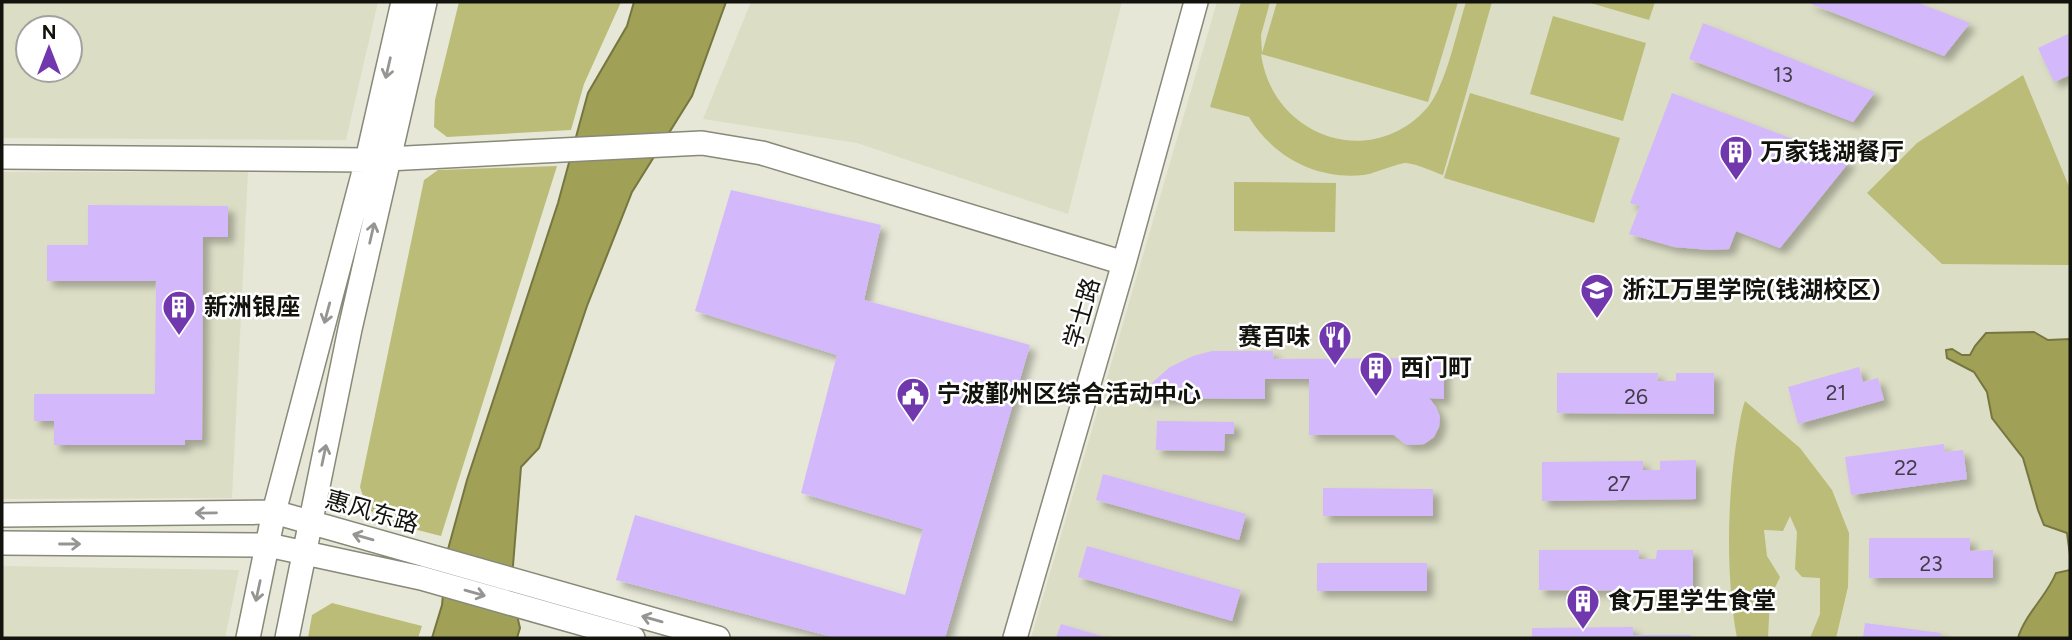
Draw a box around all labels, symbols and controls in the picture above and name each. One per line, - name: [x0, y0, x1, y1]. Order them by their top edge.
- north arrow: [14, 14, 84, 84]
- text: N: [42, 21, 56, 44]
- one-way arrow: [380, 56, 394, 79]
- house number: 13: [1773, 62, 1793, 87]
- building icon: 万家钱湖餐厅: [1717, 133, 1755, 182]
- place label: 万家钱湖餐厅: [1760, 137, 1904, 166]
- one-way arrow: [366, 222, 379, 245]
- school or university icon: 浙江万里学院(钱湖校区): [1578, 271, 1616, 320]
- street label: 学士路: [1058, 274, 1105, 351]
- place label: 浙江万里学院(钱湖校区): [1622, 275, 1880, 304]
- building icon: 新洲银座: [160, 288, 198, 337]
- place label: 新洲银座: [204, 292, 300, 321]
- one-way arrow: [319, 302, 332, 324]
- restaurant icon: 赛百味: [1316, 318, 1354, 367]
- place label: 赛百味: [1238, 322, 1310, 351]
- building icon: 西门町: [1357, 349, 1395, 398]
- place label: 西门町: [1400, 353, 1472, 382]
- public building icon: 宁波鄞州区综合活动中心: [894, 375, 932, 424]
- place label: 宁波鄞州区综合活动中心: [937, 379, 1201, 408]
- house number: 21: [1826, 380, 1846, 405]
- house number: 26: [1624, 384, 1648, 409]
- one-way arrow: [318, 444, 332, 467]
- house number: 22: [1894, 455, 1918, 480]
- house number: 27: [1607, 471, 1631, 496]
- street label: 惠风东路: [322, 484, 422, 539]
- one-way arrow: [194, 506, 217, 520]
- one-way arrow: [352, 530, 374, 543]
- one-way arrow: [58, 537, 81, 550]
- house number: 23: [1919, 551, 1943, 576]
- one-way arrow: [251, 579, 265, 602]
- building icon: 食万里学生食堂: [1564, 582, 1602, 631]
- place label: 食万里学生食堂: [1608, 586, 1776, 615]
- one-way arrow: [463, 587, 485, 600]
- one-way arrow: [641, 612, 663, 625]

